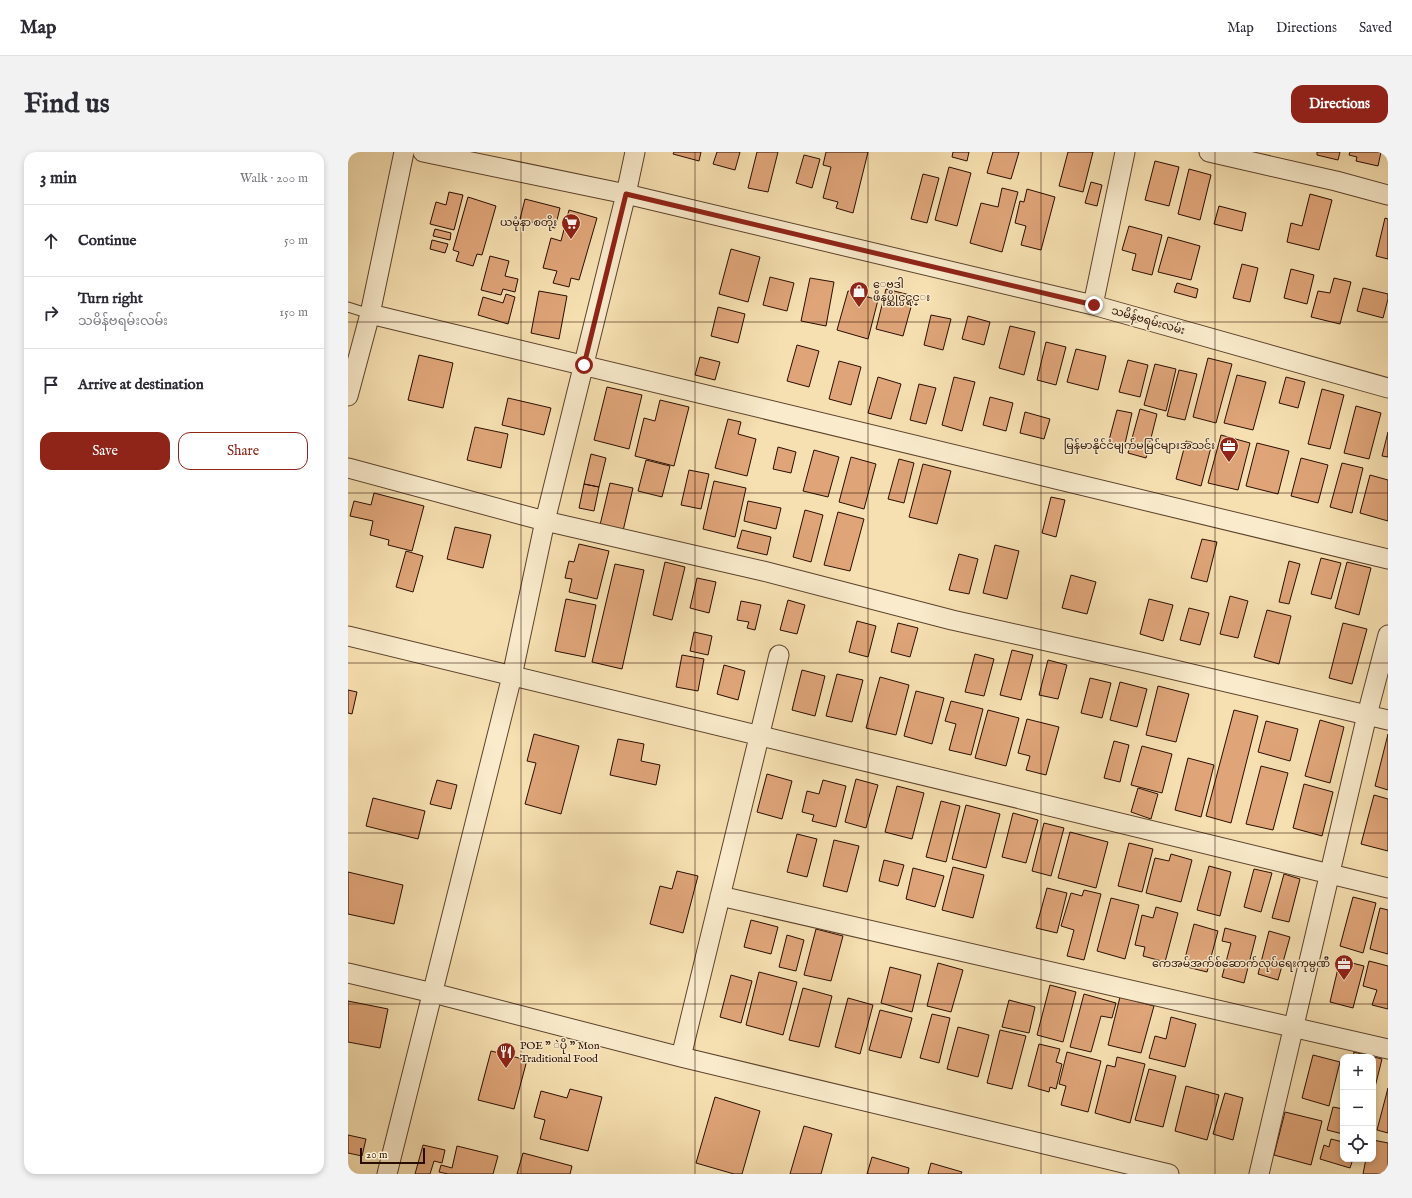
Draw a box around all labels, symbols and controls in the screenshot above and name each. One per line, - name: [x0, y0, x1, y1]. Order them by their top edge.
- text: Map: [20, 16, 56, 40]
- text: Map: [1227, 19, 1254, 37]
- text: Directions: [1276, 19, 1337, 37]
- text: Saved: [1359, 19, 1392, 37]
- button: Directions: [1291, 85, 1388, 123]
- text: Find us: [24, 87, 110, 122]
- text: 3 min: [40, 168, 77, 189]
- text: Walk · 200 m: [240, 170, 308, 187]
- supermarket icon: ယမုံနာ စတိုး: [560, 212, 582, 240]
- place label: ယမုံနာ စတိုး: [500, 215, 557, 231]
- icon: ahead: [40, 230, 62, 252]
- text: Continue: [78, 231, 136, 250]
- text: 50 m: [284, 232, 308, 249]
- place label: ေဗဒါ ဖိနပ္ဆိုင္ပင္ရင္း: [873, 277, 930, 306]
- shop icon: ေဗဒါ ဖိနပ္ဆိုင္ပင္ရင္း: [848, 280, 870, 308]
- text: Turn right: [78, 289, 143, 308]
- route end: [1085, 296, 1103, 314]
- icon: right: [40, 302, 62, 324]
- street label: သမိန်ဗရမ်းလမ်း: [1109, 303, 1187, 339]
- text: 150 m: [279, 304, 308, 321]
- text: သမိန်ဗရမ်းလမ်း: [78, 313, 168, 330]
- route start: [575, 356, 593, 374]
- icon: arrive: [40, 374, 62, 396]
- text: Arrive at destination: [78, 375, 204, 394]
- button: Save: [40, 432, 170, 470]
- button: Share: [178, 432, 308, 470]
- office icon: မြန်မာနိုင်ငံမျက်မမြင်များအသင်း: [1218, 435, 1240, 463]
- place label: မြန်မာနိုင်ငံမျက်မမြင်များအသင်း: [1064, 438, 1215, 454]
- office icon: ကေအမ်အက်စ်ဆောက်လုပ်ရေးကုမ္ပဏီ: [1333, 953, 1355, 981]
- place label: ကေအမ်အက်စ်ဆောက်လုပ်ရေးကုမ္ပဏီ: [1152, 956, 1330, 972]
- place label: POE " ဲပို " Mon Traditional Food: [520, 1038, 600, 1066]
- restaurant icon: POE " ဲပို " Mon Traditional Food: [495, 1041, 517, 1069]
- map controls: [1340, 1054, 1376, 1162]
- button: +: [1340, 1054, 1376, 1090]
- button: −: [1340, 1090, 1376, 1126]
- button: locate: [1340, 1126, 1376, 1162]
- scale bar: [360, 1146, 425, 1165]
- text: 20 m: [366, 1148, 387, 1162]

